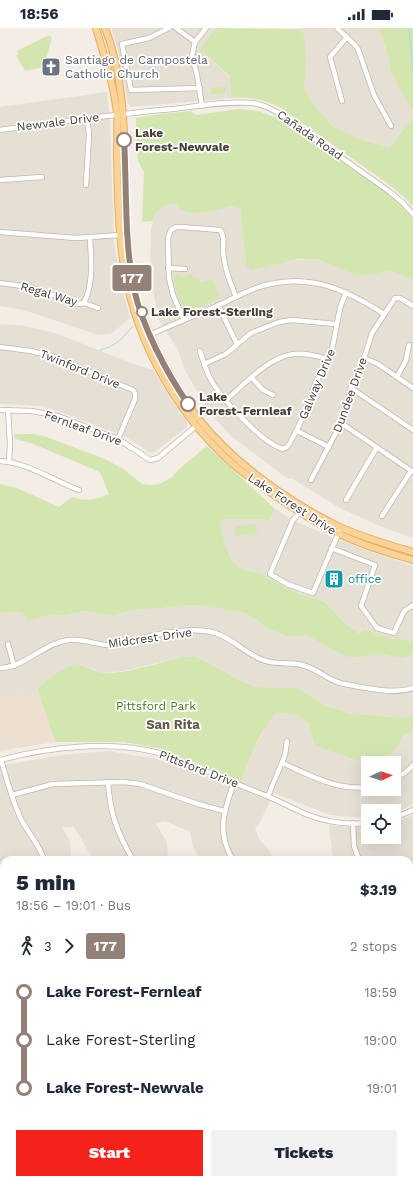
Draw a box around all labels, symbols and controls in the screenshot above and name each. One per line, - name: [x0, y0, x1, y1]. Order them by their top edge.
- text: 18:56: [20, 5, 58, 23]
- place label: Santiago de Campostela Catholic Church: [65, 53, 208, 81]
- church icon: Santiago de Campostela Catholic Church: [40, 56, 62, 78]
- street label: Cañada Road: [275, 107, 345, 163]
- street label: Newvale Drive: [16, 110, 100, 134]
- place label: Lake Forest-Newvale: [135, 126, 230, 154]
- marker: Lake Forest-Newvale: [116, 132, 132, 148]
- line badge: 177: [109, 265, 155, 291]
- text: 177: [120, 270, 144, 286]
- street label: Regal Way: [19, 279, 80, 309]
- place label: Lake Forest-Sterling: [151, 305, 273, 319]
- marker: Lake Forest-Sterling: [136, 306, 148, 318]
- street label: Twinford Drive: [38, 347, 122, 391]
- street label: Galway Drive: [296, 347, 338, 421]
- street label: Dundee Drive: [330, 356, 370, 434]
- place label: Lake Forest-Fernleaf: [199, 390, 292, 418]
- marker: Lake Forest-Fernleaf: [180, 396, 196, 412]
- street label: Fernleaf Drive: [42, 407, 124, 449]
- street label: Lake Forest Drive: [245, 470, 339, 538]
- building icon: office: [323, 568, 345, 590]
- place label: office: [348, 572, 381, 586]
- street label: Midcrest Drive: [107, 625, 193, 651]
- park label: Pittsford Park: [116, 699, 196, 713]
- district label: San Rita: [146, 717, 200, 732]
- street label: Pittsford Drive: [157, 747, 241, 791]
- north arrow: [361, 756, 401, 796]
- map controls: [361, 756, 401, 844]
- button: locate: [361, 804, 401, 844]
- text: 5 min: [16, 870, 76, 895]
- text: $3.19: [360, 881, 397, 899]
- text: 18:56 – 19:01 · Bus: [16, 898, 131, 913]
- icon: walk: [16, 935, 38, 957]
- icon: forward: [58, 935, 80, 957]
- text: 177: [94, 938, 117, 954]
- text: 3: [44, 939, 52, 954]
- text: 2 stops: [350, 939, 397, 954]
- text: Lake Forest-Fernleaf: [46, 983, 202, 1001]
- text: 18:59: [364, 985, 397, 1000]
- text: Lake Forest-Sterling: [46, 1031, 195, 1049]
- text: 19:00: [364, 1033, 397, 1048]
- text: Lake Forest-Newvale: [46, 1079, 204, 1097]
- text: 19:01: [367, 1081, 397, 1096]
- button: Start: [16, 1130, 203, 1176]
- button: Tickets: [211, 1130, 397, 1176]

